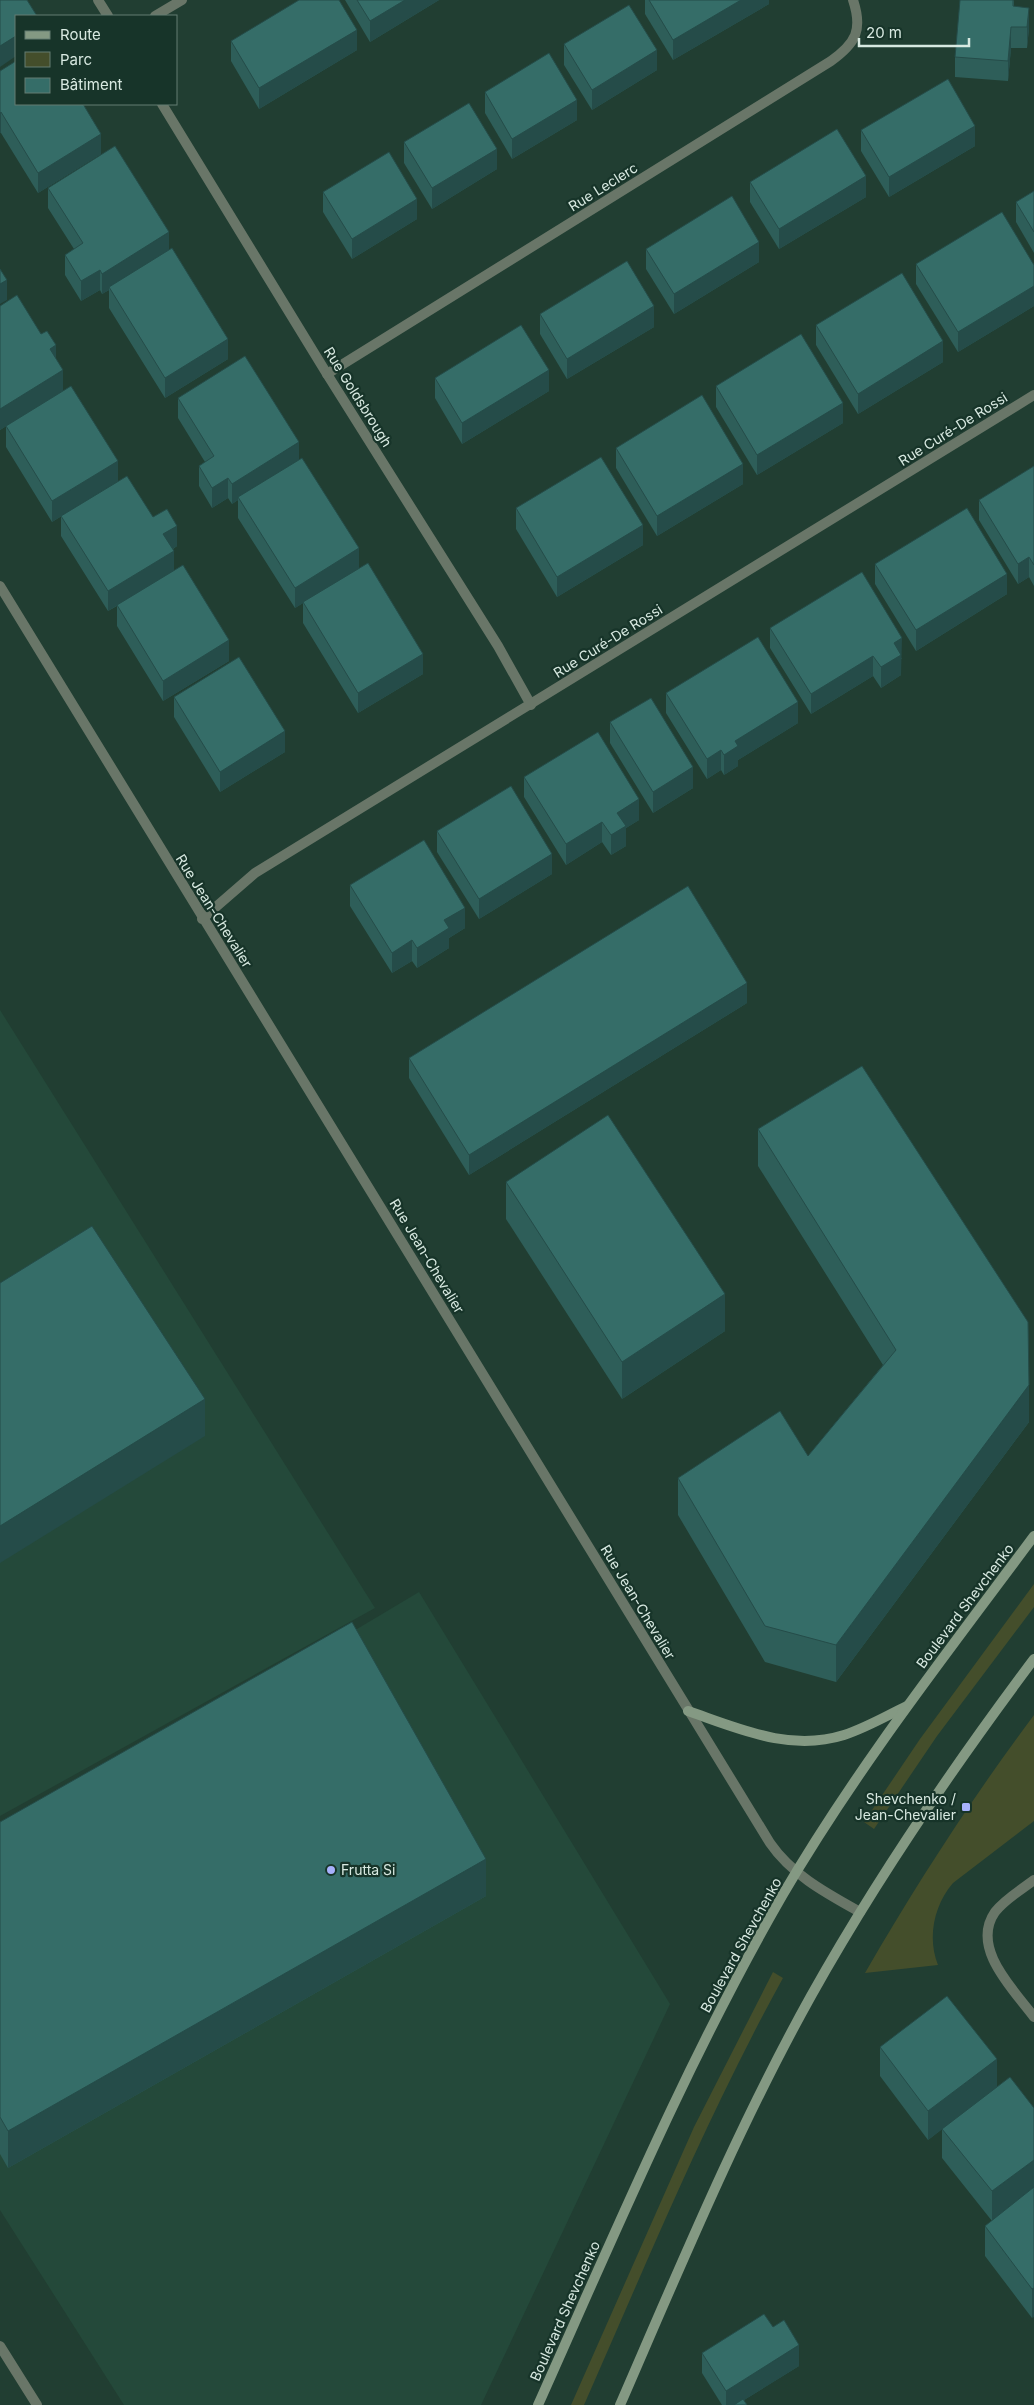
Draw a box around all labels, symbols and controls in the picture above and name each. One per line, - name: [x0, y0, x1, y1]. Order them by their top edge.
- legend: [15, 15, 178, 105]
- scale bar: [859, 15, 969, 47]
- text: 20 m: [866, 23, 902, 42]
- text: Route: [60, 25, 101, 44]
- text: Parc: [60, 50, 92, 69]
- text: Bâtiment: [60, 75, 123, 94]
- street label: Rue Leclerc: [565, 159, 640, 214]
- street label: Rue Goldsbrough: [321, 344, 396, 450]
- street label: Rue Curé-De Rossi: [895, 388, 1010, 469]
- street label: Rue Curé-De Rossi: [550, 600, 665, 681]
- street label: Rue Jean-Chevalier: [173, 851, 256, 971]
- street label: Rue Jean-Chevalier: [387, 1195, 468, 1316]
- street label: Boulevard Shevchenko: [912, 1540, 1017, 1671]
- street label: Rue Jean-Chevalier: [598, 1541, 679, 1662]
- place label: Shevchenko / Jean-Chevalier: [855, 1790, 956, 1823]
- marker: Shevchenko / Jean-Chevalier: [960, 1801, 972, 1813]
- place label: Frutta Si: [341, 1861, 395, 1878]
- marker: Frutta Si: [325, 1864, 337, 1876]
- street label: Boulevard Shevchenko: [696, 1874, 785, 2015]
- street label: Boulevard Shevchenko: [526, 2238, 603, 2383]

